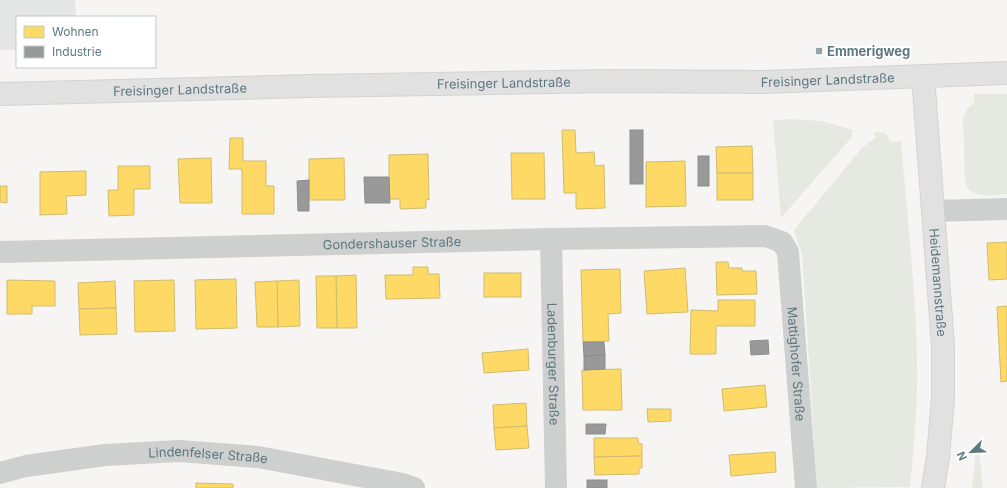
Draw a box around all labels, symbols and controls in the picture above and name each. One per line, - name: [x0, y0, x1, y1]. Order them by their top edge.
- legend: [16, 16, 156, 68]
- text: Wohnen: [52, 24, 99, 39]
- place label: Emmerigweg: [827, 43, 910, 59]
- text: Industrie: [52, 44, 102, 59]
- marker: Emmerigweg: [814, 46, 824, 56]
- street label: Freisinger Landstraße: [761, 69, 895, 90]
- street label: Freisinger Landstraße: [437, 74, 571, 92]
- street label: Freisinger Landstraße: [113, 80, 247, 99]
- street label: Heidemannstraße: [926, 227, 950, 337]
- street label: Gondershauser Straße: [322, 233, 461, 252]
- street label: Ladenburger Straße: [544, 302, 563, 426]
- street label: Mattighofer Straße: [784, 306, 809, 422]
- north arrow: [951, 432, 991, 472]
- street label: Lindenfelser Straße: [148, 443, 269, 467]
- text: N: [954, 449, 970, 463]

